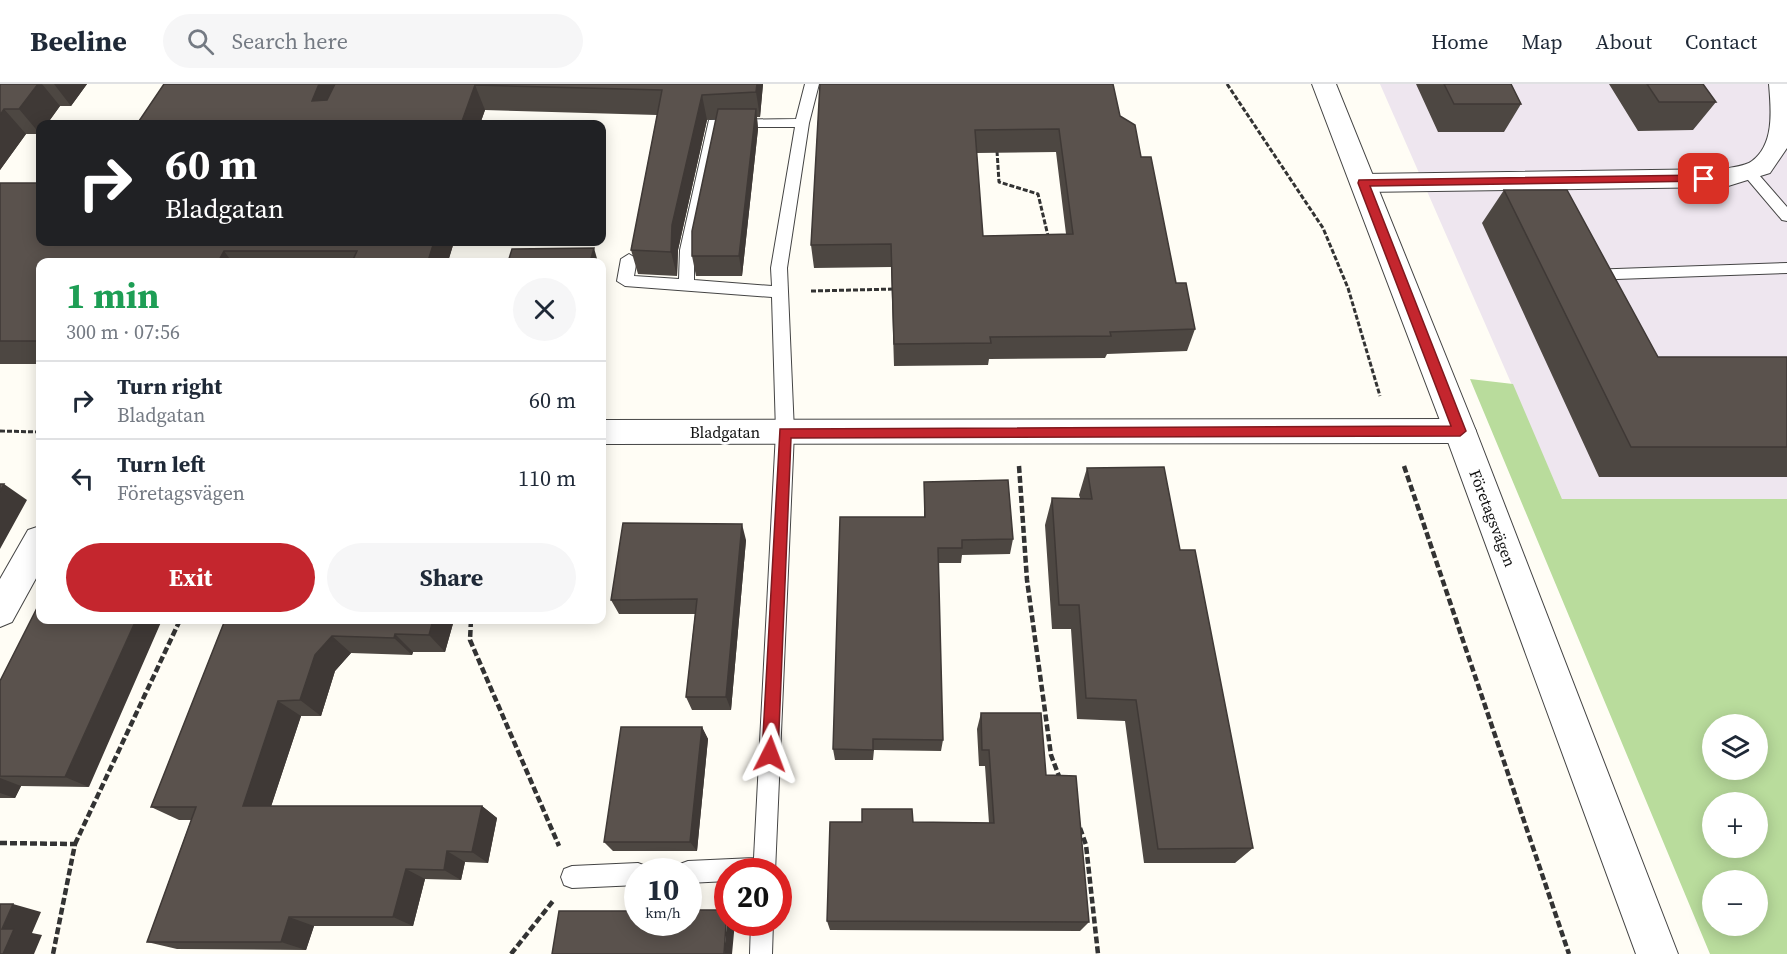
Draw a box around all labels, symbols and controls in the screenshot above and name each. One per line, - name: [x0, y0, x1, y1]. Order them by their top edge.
- search box: [163, 14, 583, 68]
- text: Beeline: [30, 22, 127, 60]
- icon: search: [184, 25, 217, 58]
- text: Search here: [232, 26, 348, 56]
- text: Home: [1431, 27, 1489, 56]
- text: Map: [1522, 27, 1563, 56]
- text: About: [1596, 27, 1652, 56]
- text: Contact: [1685, 27, 1757, 56]
- text: 60 m: [165, 135, 258, 193]
- icon: right: [66, 144, 144, 222]
- pin: [1678, 153, 1729, 204]
- icon: arrive: [1687, 162, 1720, 195]
- text: Bladgatan: [165, 190, 284, 227]
- text: 1 min: [66, 271, 159, 320]
- button: close: [513, 278, 576, 341]
- text: 300 m · 07:56: [66, 318, 180, 346]
- text: Turn right: [117, 371, 222, 401]
- icon: right: [66, 384, 99, 417]
- text: 60 m: [529, 385, 576, 415]
- text: Bladgatan: [117, 401, 205, 429]
- street label: Bladgatan: [690, 421, 761, 443]
- text: Turn left: [117, 449, 205, 479]
- icon: left: [66, 462, 99, 495]
- text: 110 m: [518, 463, 576, 493]
- street label: Företagsvägen: [1464, 466, 1522, 570]
- text: Företagsvägen: [117, 479, 245, 507]
- button: Exit: [66, 543, 315, 612]
- button: Share: [327, 543, 576, 612]
- map controls: [1702, 714, 1768, 936]
- button: layers: [1702, 714, 1768, 780]
- position arrow: [738, 722, 802, 786]
- button: +: [1702, 792, 1768, 858]
- speed limit sign: 20: [714, 858, 792, 936]
- text: 10: [647, 869, 679, 910]
- button: −: [1702, 870, 1768, 936]
- text: km/h: [645, 902, 681, 923]

